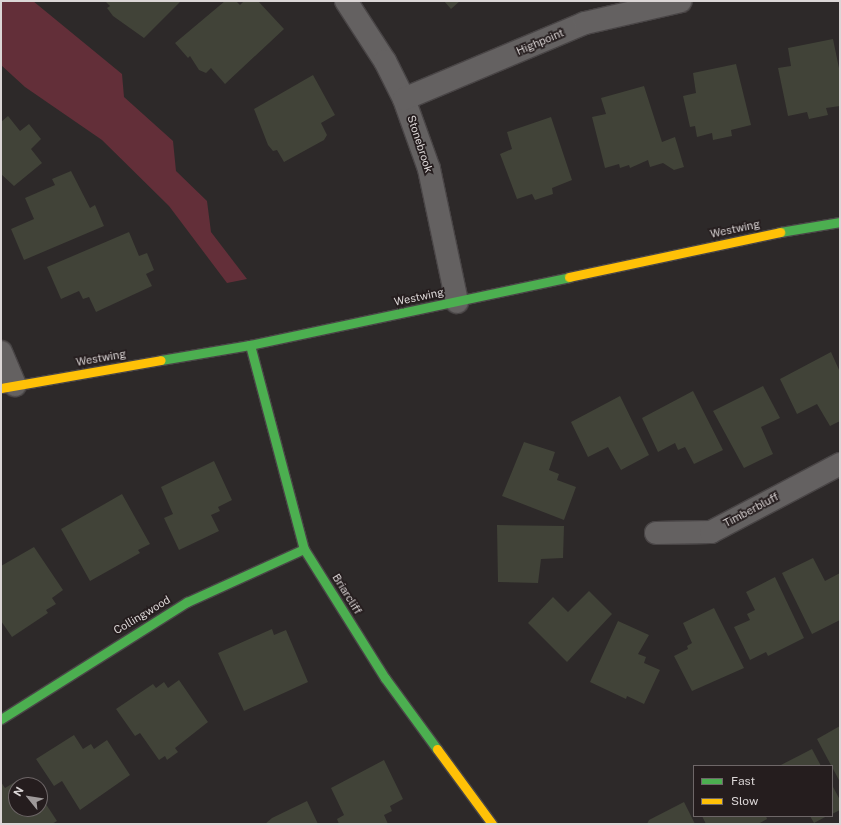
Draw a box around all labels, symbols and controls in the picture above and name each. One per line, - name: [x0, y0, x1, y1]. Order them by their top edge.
- street label: Highpoint: [514, 26, 566, 58]
- street label: Stonebrook: [405, 114, 435, 174]
- street label: Westwing: [709, 217, 761, 241]
- street label: Westwing: [393, 285, 445, 309]
- street label: Westwing: [75, 347, 127, 369]
- street label: Timberbluff: [721, 490, 781, 530]
- street label: Briarcliff: [329, 571, 365, 617]
- street label: Collingwood: [111, 593, 173, 637]
- legend: [693, 765, 833, 817]
- text: Fast: [731, 774, 755, 788]
- north arrow: [8, 777, 48, 817]
- text: N: [11, 785, 26, 798]
- text: Slow: [731, 794, 758, 808]

